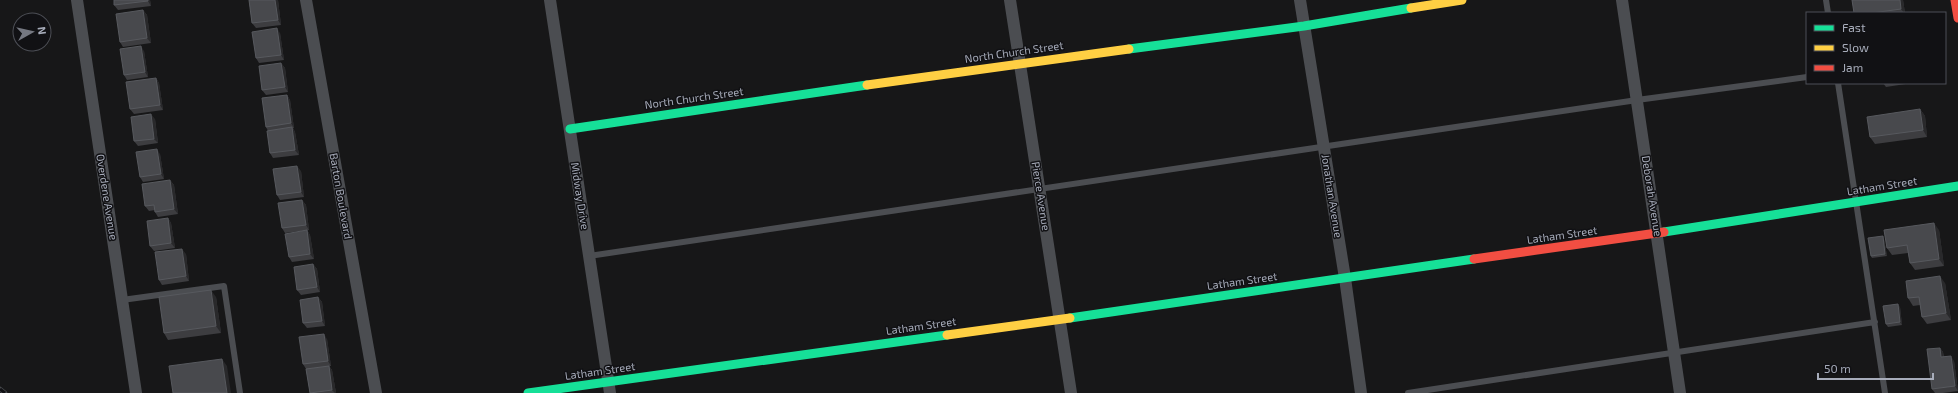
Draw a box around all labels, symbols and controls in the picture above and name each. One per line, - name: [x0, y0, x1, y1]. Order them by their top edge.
- north arrow: [12, 12, 52, 52]
- legend: [1806, 12, 1946, 84]
- text: Fast: [1842, 20, 1866, 34]
- text: N: [35, 26, 49, 35]
- street label: North Church Street: [964, 38, 1064, 65]
- text: Slow: [1842, 40, 1869, 54]
- text: Jam: [1842, 60, 1863, 74]
- street label: North Church Street: [644, 84, 744, 111]
- street label: Barton Boulevard: [327, 152, 355, 240]
- street label: Overdene Avenue: [94, 153, 121, 241]
- street label: Jonathan Avenue: [1319, 153, 1346, 239]
- street label: Deborah Avenue: [1640, 155, 1665, 237]
- street label: Midway Drive: [569, 161, 592, 231]
- street label: Pierce Avenue: [1030, 161, 1053, 231]
- street label: Latham Street: [1846, 174, 1918, 197]
- street label: Latham Street: [1526, 223, 1598, 246]
- street label: Latham Street: [1206, 269, 1278, 292]
- street label: Latham Street: [885, 314, 957, 337]
- scale bar: [1818, 355, 1933, 381]
- street label: Latham Street: [564, 359, 636, 382]
- text: 50 m: [1824, 361, 1851, 375]

